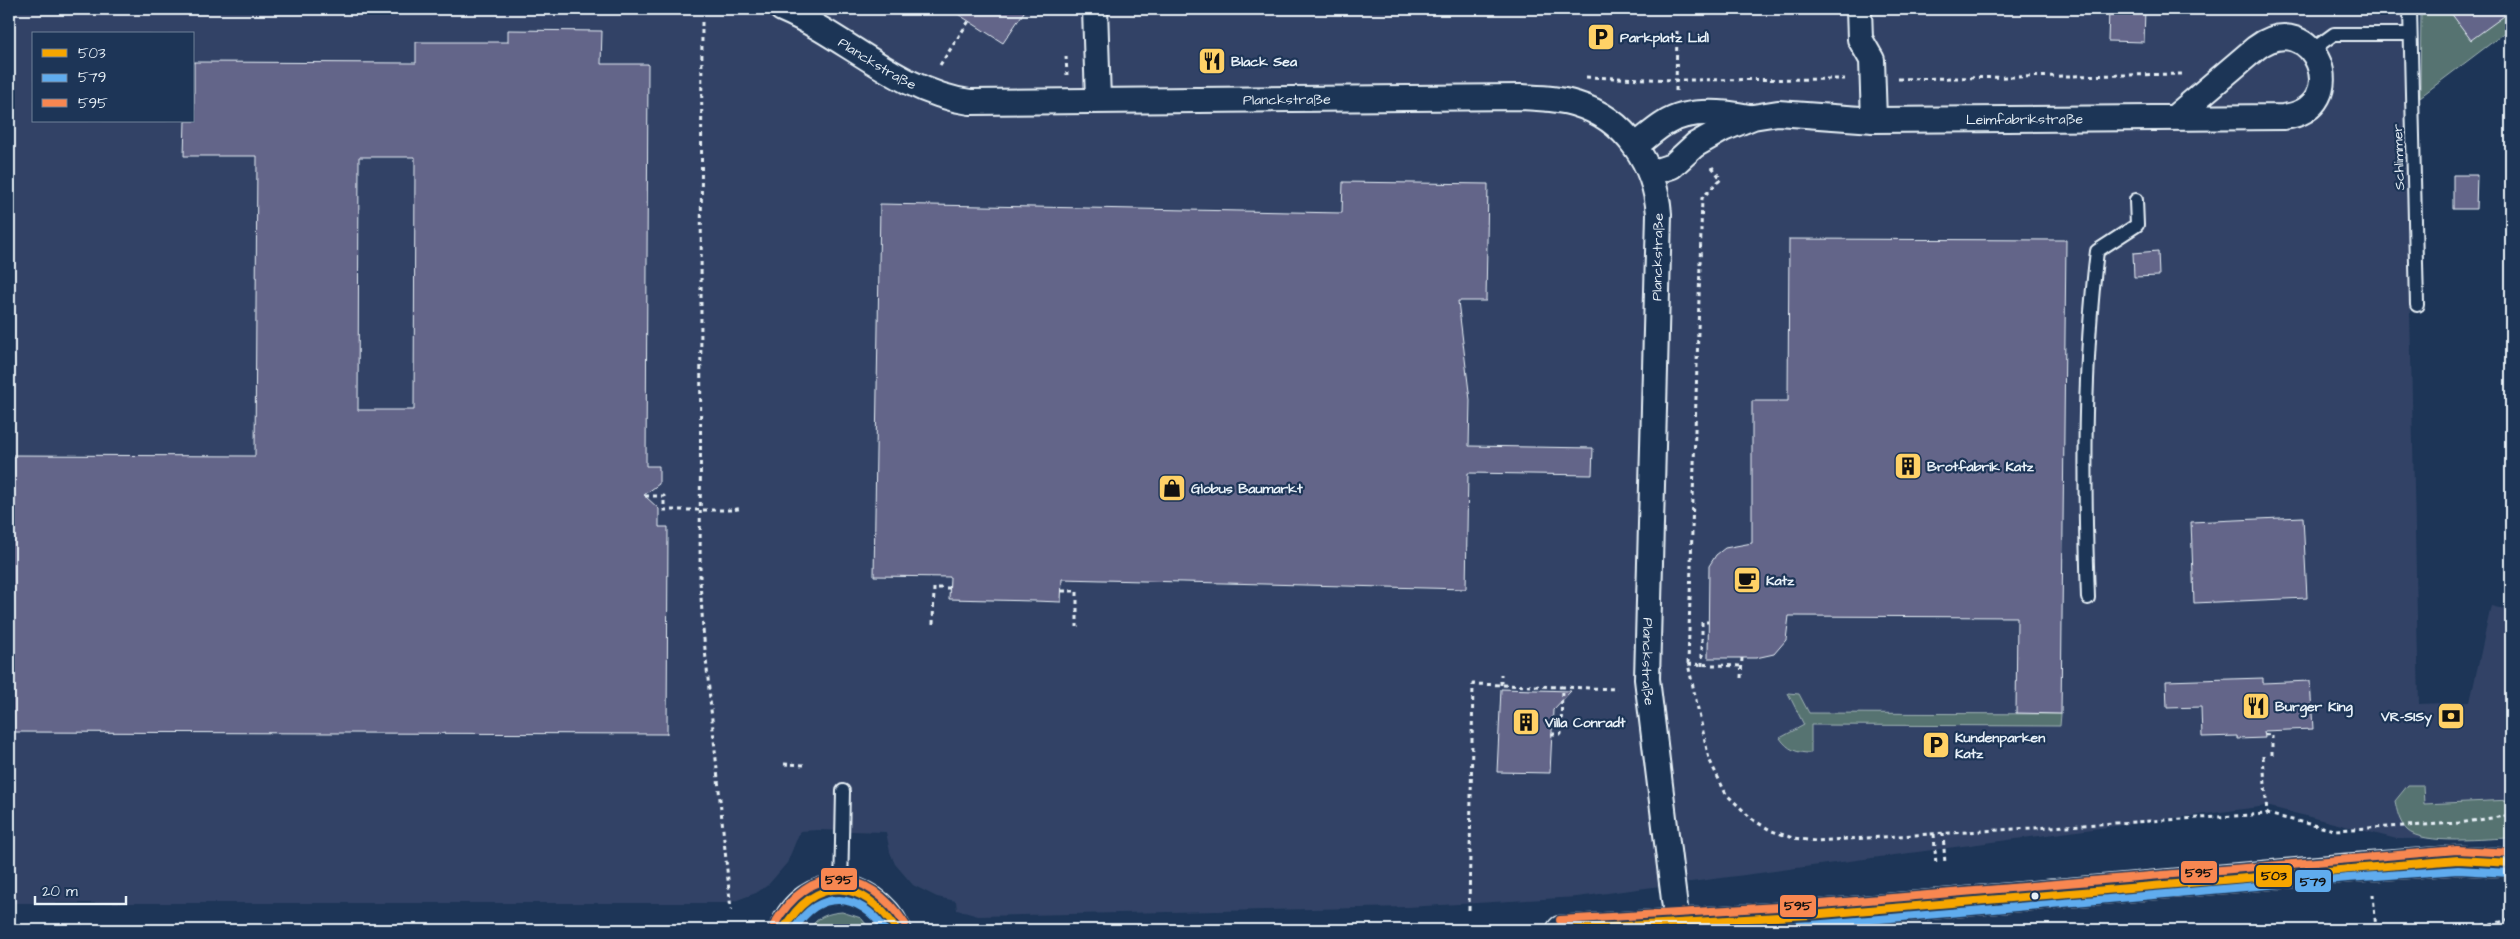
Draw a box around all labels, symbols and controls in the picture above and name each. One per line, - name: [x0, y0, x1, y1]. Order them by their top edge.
- parking icon: Parkplatz Lidl: [1586, 22, 1616, 52]
- place label: Parkplatz Lidl: [1620, 28, 1710, 48]
- legend: [32, 32, 195, 122]
- street label: Planckstraße: [834, 33, 920, 95]
- text: 503: [78, 43, 106, 64]
- restaurant icon: Black Sea: [1197, 46, 1227, 76]
- place label: Black Sea: [1231, 52, 1298, 72]
- text: 579: [78, 67, 106, 88]
- street label: Planckstraße: [1243, 90, 1331, 111]
- text: 595: [78, 93, 108, 114]
- street label: Leimfabrikstraße: [1966, 109, 2084, 130]
- street label: Schlimmer: [2388, 123, 2410, 190]
- street label: Planckstraße: [1647, 213, 1669, 301]
- building icon: Brotfabrik Katz: [1893, 451, 1923, 481]
- place label: Brotfabrik Katz: [1927, 457, 2035, 477]
- shop icon: Globus Baumarkt: [1157, 473, 1187, 503]
- place label: Globus Baumarkt: [1191, 479, 1303, 499]
- cafe icon: Katz: [1732, 565, 1762, 595]
- place label: Katz: [1766, 571, 1795, 591]
- street label: Planckstraße: [1636, 617, 1659, 707]
- restaurant icon: Burger King: [2241, 691, 2271, 721]
- place label: Burger King: [2275, 697, 2354, 718]
- bank icon: VR-SISy: [2436, 701, 2466, 731]
- building icon: Villa Conradt: [1511, 707, 1541, 737]
- place label: VR-SISy: [2380, 707, 2432, 727]
- place label: Villa Conradt: [1544, 713, 1626, 733]
- place label: Kundenparken Katz: [1955, 728, 2045, 764]
- parking icon: Kundenparken Katz: [1921, 730, 1951, 760]
- line badge: 595: [2180, 860, 2218, 884]
- text: 595: [2185, 863, 2214, 883]
- line badge: 503: [2255, 864, 2293, 888]
- text: 503: [2261, 866, 2288, 886]
- line badge: 595: [820, 867, 858, 891]
- line badge: 579: [2294, 869, 2332, 893]
- text: 595: [825, 870, 854, 890]
- text: 579: [2300, 872, 2326, 892]
- scale bar: [35, 874, 126, 906]
- text: 20 m: [42, 881, 78, 902]
- unlabelled marker: [2030, 891, 2040, 901]
- line badge: 595: [1779, 894, 1817, 918]
- text: 595: [1784, 896, 1813, 916]

